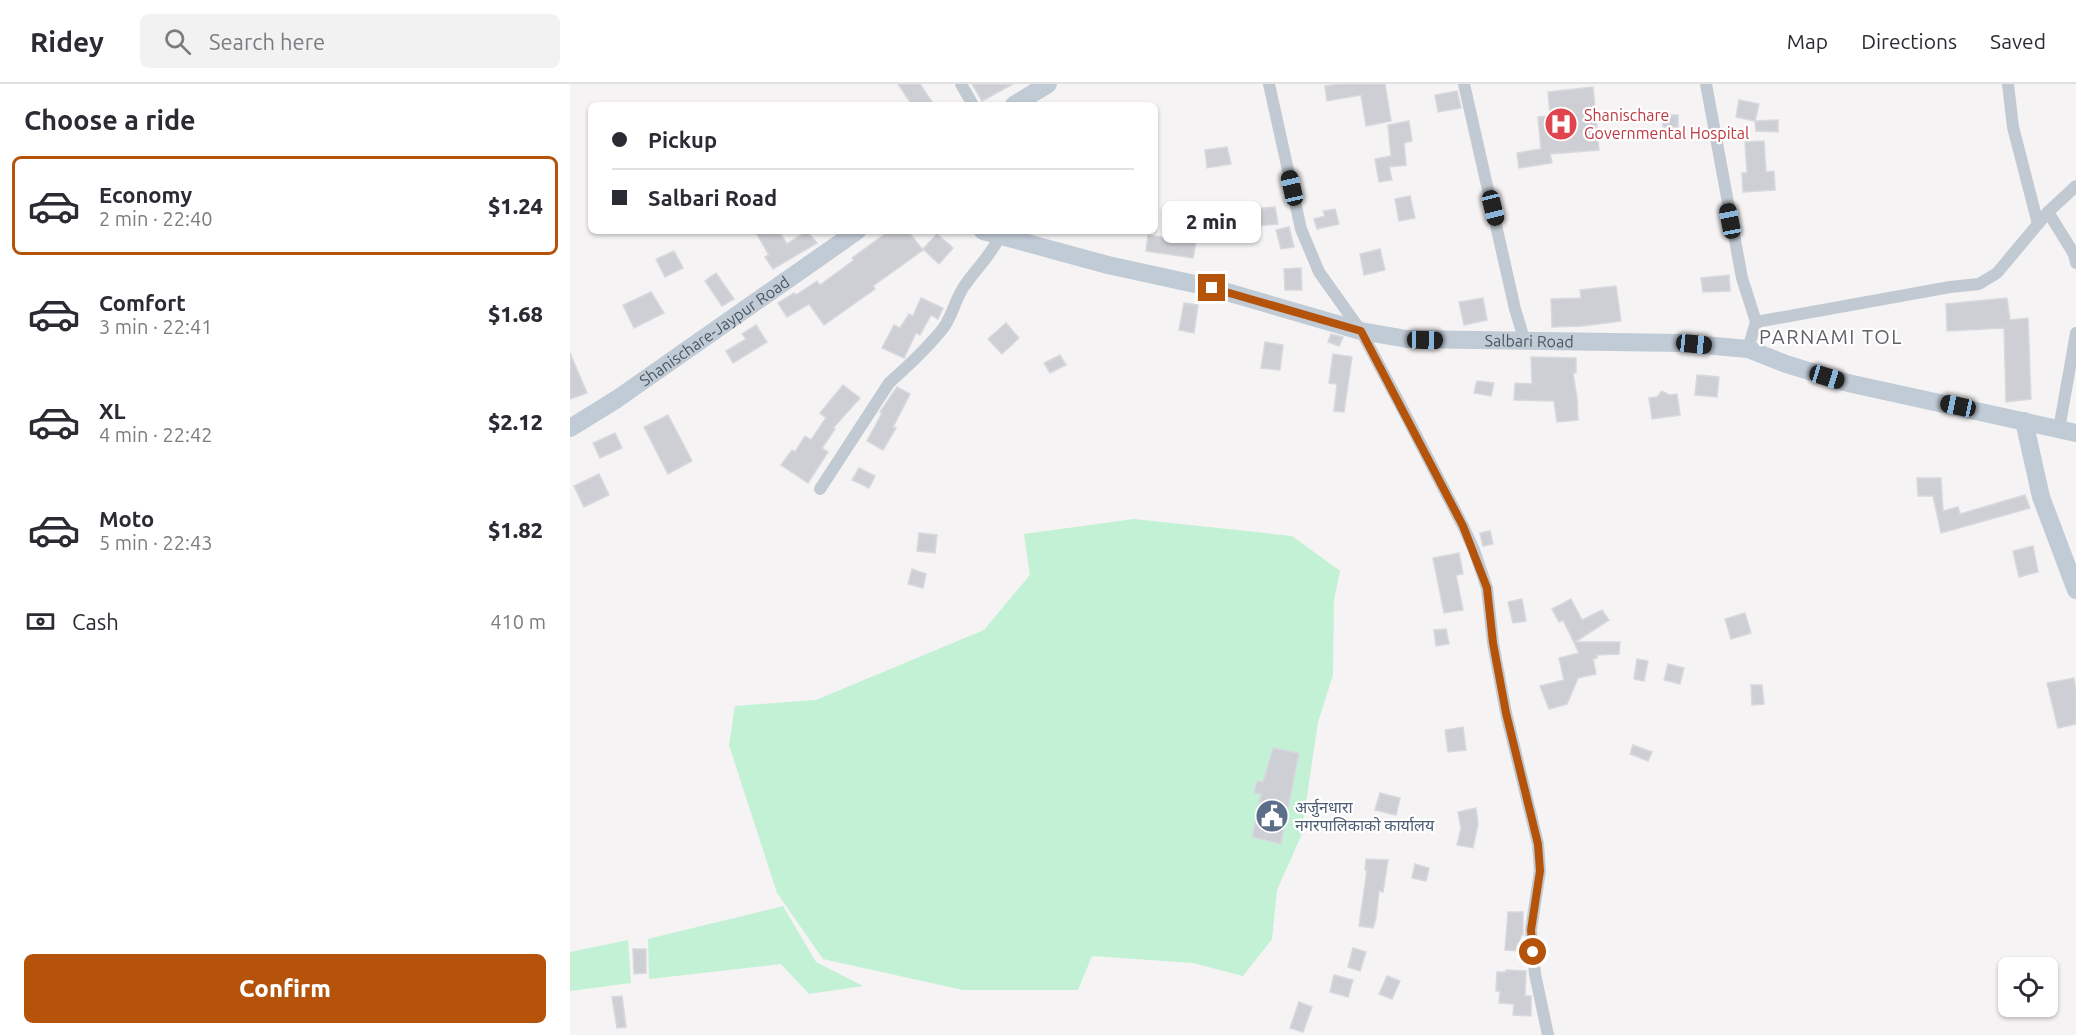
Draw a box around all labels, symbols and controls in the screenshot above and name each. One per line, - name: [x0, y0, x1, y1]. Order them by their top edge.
- search box: [140, 14, 560, 68]
- icon: search: [161, 25, 194, 58]
- text: Ridey: [30, 26, 104, 57]
- text: Search here: [209, 29, 325, 54]
- text: Map: [1787, 29, 1828, 53]
- text: Directions: [1861, 29, 1957, 53]
- text: Saved: [1990, 29, 2046, 53]
- text: Choose a ride: [24, 105, 196, 135]
- hospital icon: Shanischare Governmental Hospital: [1543, 106, 1579, 142]
- place label: Shanischare Governmental Hospital: [1584, 106, 1749, 142]
- text: Pickup: [648, 127, 717, 152]
- car: [1279, 168, 1305, 208]
- icon: car: [27, 179, 81, 233]
- text: Economy: [99, 182, 192, 207]
- text: Salbari Road: [648, 185, 777, 210]
- car: [1480, 188, 1506, 228]
- text: $1.24: [488, 193, 543, 218]
- callout: 2 min: [1162, 201, 1262, 243]
- car: [1718, 202, 1742, 240]
- text: 2 min · 22:40: [99, 207, 213, 230]
- text: 2 min: [1186, 210, 1237, 233]
- street label: Shanischare-Jaypur Road: [636, 272, 793, 390]
- route end: [1198, 274, 1225, 301]
- icon: car: [27, 287, 81, 341]
- text: Comfort: [99, 290, 186, 315]
- text: $1.68: [488, 301, 543, 326]
- text: 3 min · 22:41: [99, 315, 213, 338]
- district label: PARNAMI TOL: [1759, 325, 1903, 348]
- car: [1407, 331, 1443, 349]
- street label: Salbari Road: [1485, 331, 1574, 350]
- car: [1675, 333, 1713, 355]
- car: [1807, 363, 1847, 391]
- car: [1939, 393, 1977, 419]
- icon: car: [27, 395, 81, 449]
- text: XL: [99, 398, 126, 423]
- text: $2.12: [488, 409, 543, 434]
- text: 4 min · 22:42: [99, 423, 213, 446]
- icon: car: [27, 503, 81, 557]
- text: Moto: [99, 506, 154, 531]
- text: $1.82: [488, 517, 543, 542]
- text: 5 min · 22:43: [99, 531, 213, 554]
- icon: cash: [24, 605, 57, 638]
- text: Cash: [72, 609, 119, 634]
- text: 410 m: [490, 610, 546, 633]
- public building icon: अर्जुनधारा नगरपालिकाको कार्यालय: [1254, 798, 1290, 834]
- place label: अर्जुनधारा नगरपालिकाको कार्यालय: [1295, 798, 1435, 834]
- route start: [1519, 938, 1546, 965]
- button: Confirm: [24, 954, 546, 1023]
- map controls: [1998, 957, 2058, 1017]
- button: locate: [1998, 957, 2058, 1017]

